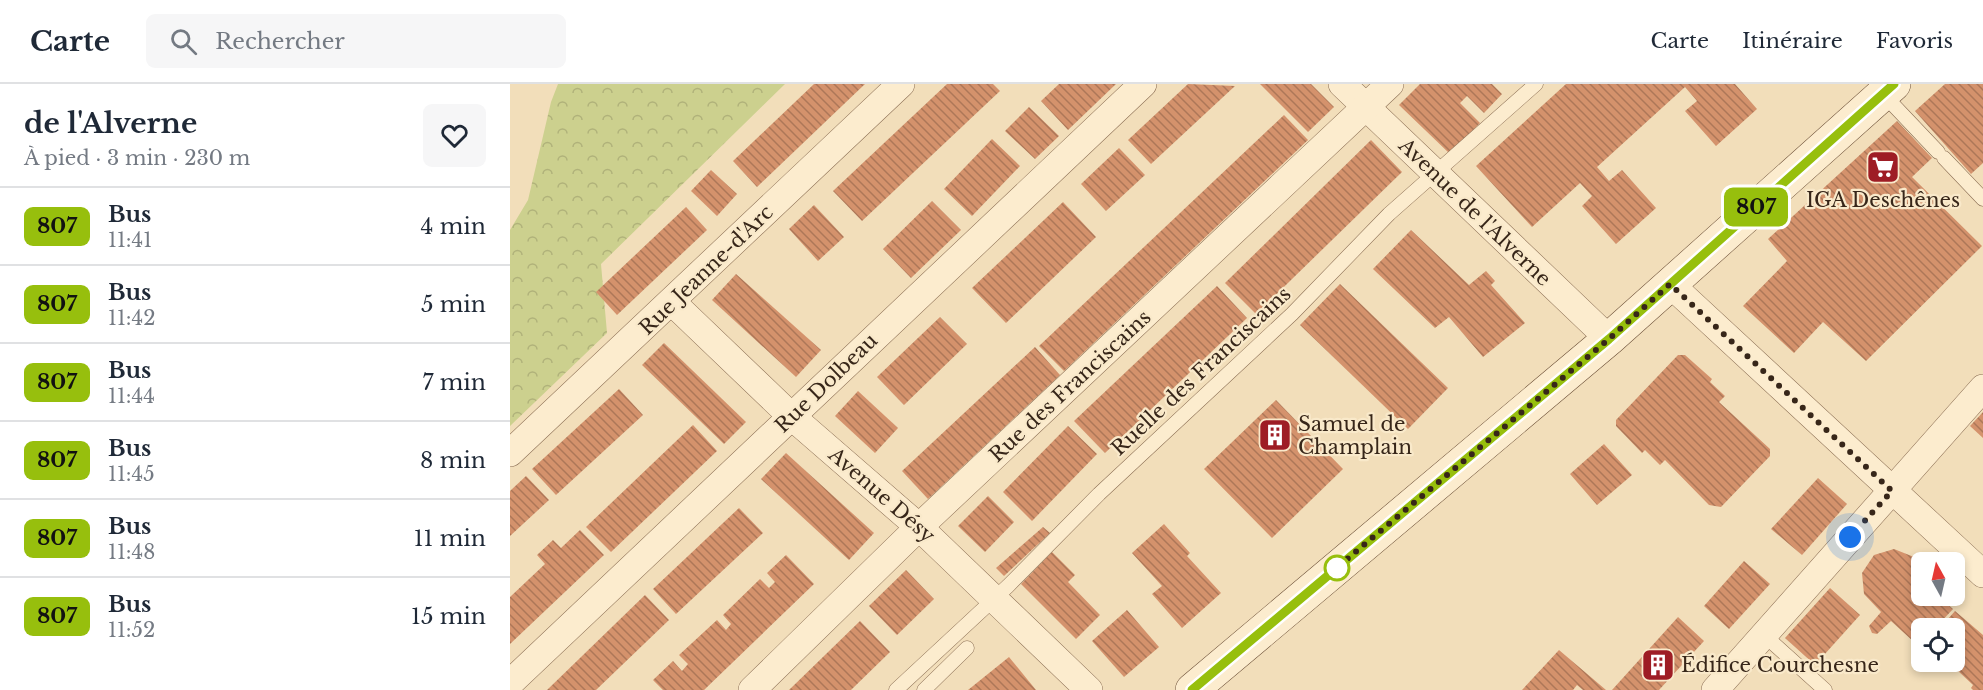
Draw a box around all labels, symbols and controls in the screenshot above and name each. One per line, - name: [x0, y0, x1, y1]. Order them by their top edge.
- search box: [146, 14, 566, 68]
- text: Carte: [30, 24, 110, 59]
- icon: search: [167, 25, 200, 58]
- text: Rechercher: [215, 28, 345, 55]
- text: Carte: [1651, 28, 1709, 54]
- text: Itinéraire: [1742, 28, 1843, 54]
- text: Favoris: [1876, 28, 1953, 54]
- button: heart: [423, 104, 486, 167]
- text: de l'Alverne: [24, 106, 197, 141]
- street label: Avenue de l'Alverne: [1393, 133, 1556, 291]
- text: À pied · 3 min · 230 m: [24, 146, 250, 170]
- supermarket icon: IGA Deschênes: [1865, 149, 1901, 185]
- line badge: 807: [1722, 188, 1790, 226]
- place label: IGA Deschênes: [1806, 188, 1960, 212]
- text: 807: [1736, 194, 1776, 220]
- street label: Rue Jeanne-d'Arc: [634, 200, 778, 340]
- text: Bus: [108, 201, 151, 228]
- text: 807: [37, 213, 77, 239]
- text: 4 min: [421, 213, 486, 240]
- text: 11:41: [108, 228, 152, 252]
- text: Bus: [108, 279, 151, 306]
- street label: Ruelle des Franciscains: [1106, 282, 1296, 460]
- text: 807: [37, 291, 77, 317]
- text: 5 min: [421, 291, 486, 318]
- street label: Rue des Franciscains: [984, 305, 1156, 467]
- text: 11:42: [108, 306, 156, 330]
- street label: Rue Dolbeau: [770, 328, 882, 438]
- text: Bus: [108, 357, 151, 384]
- text: 807: [37, 369, 77, 395]
- text: 7 min: [422, 369, 486, 396]
- text: 11:44: [108, 384, 155, 408]
- place label: Samuel de Champlain: [1298, 412, 1412, 459]
- building icon: Samuel de Champlain: [1257, 417, 1293, 453]
- text: Bus: [108, 435, 151, 462]
- street label: Avenue Désy: [823, 442, 940, 548]
- text: 807: [37, 447, 77, 473]
- text: 8 min: [420, 447, 486, 474]
- text: 11:45: [108, 462, 155, 486]
- text: Bus: [108, 513, 151, 540]
- your location: [1835, 522, 1865, 552]
- text: 807: [37, 525, 77, 551]
- text: 11 min: [414, 525, 486, 552]
- text: 11:48: [108, 540, 155, 564]
- north arrow: [1911, 552, 1965, 606]
- map controls: [1911, 552, 1965, 672]
- unlabelled marker: [1324, 555, 1350, 581]
- text: Bus: [108, 591, 151, 618]
- text: 807: [37, 603, 77, 629]
- text: 15 min: [411, 603, 486, 630]
- text: 11:52: [108, 618, 155, 642]
- button: locate: [1911, 618, 1965, 672]
- building icon: Édifice Courchesne: [1640, 647, 1676, 683]
- place label: Édifice Courchesne: [1681, 652, 1879, 677]

